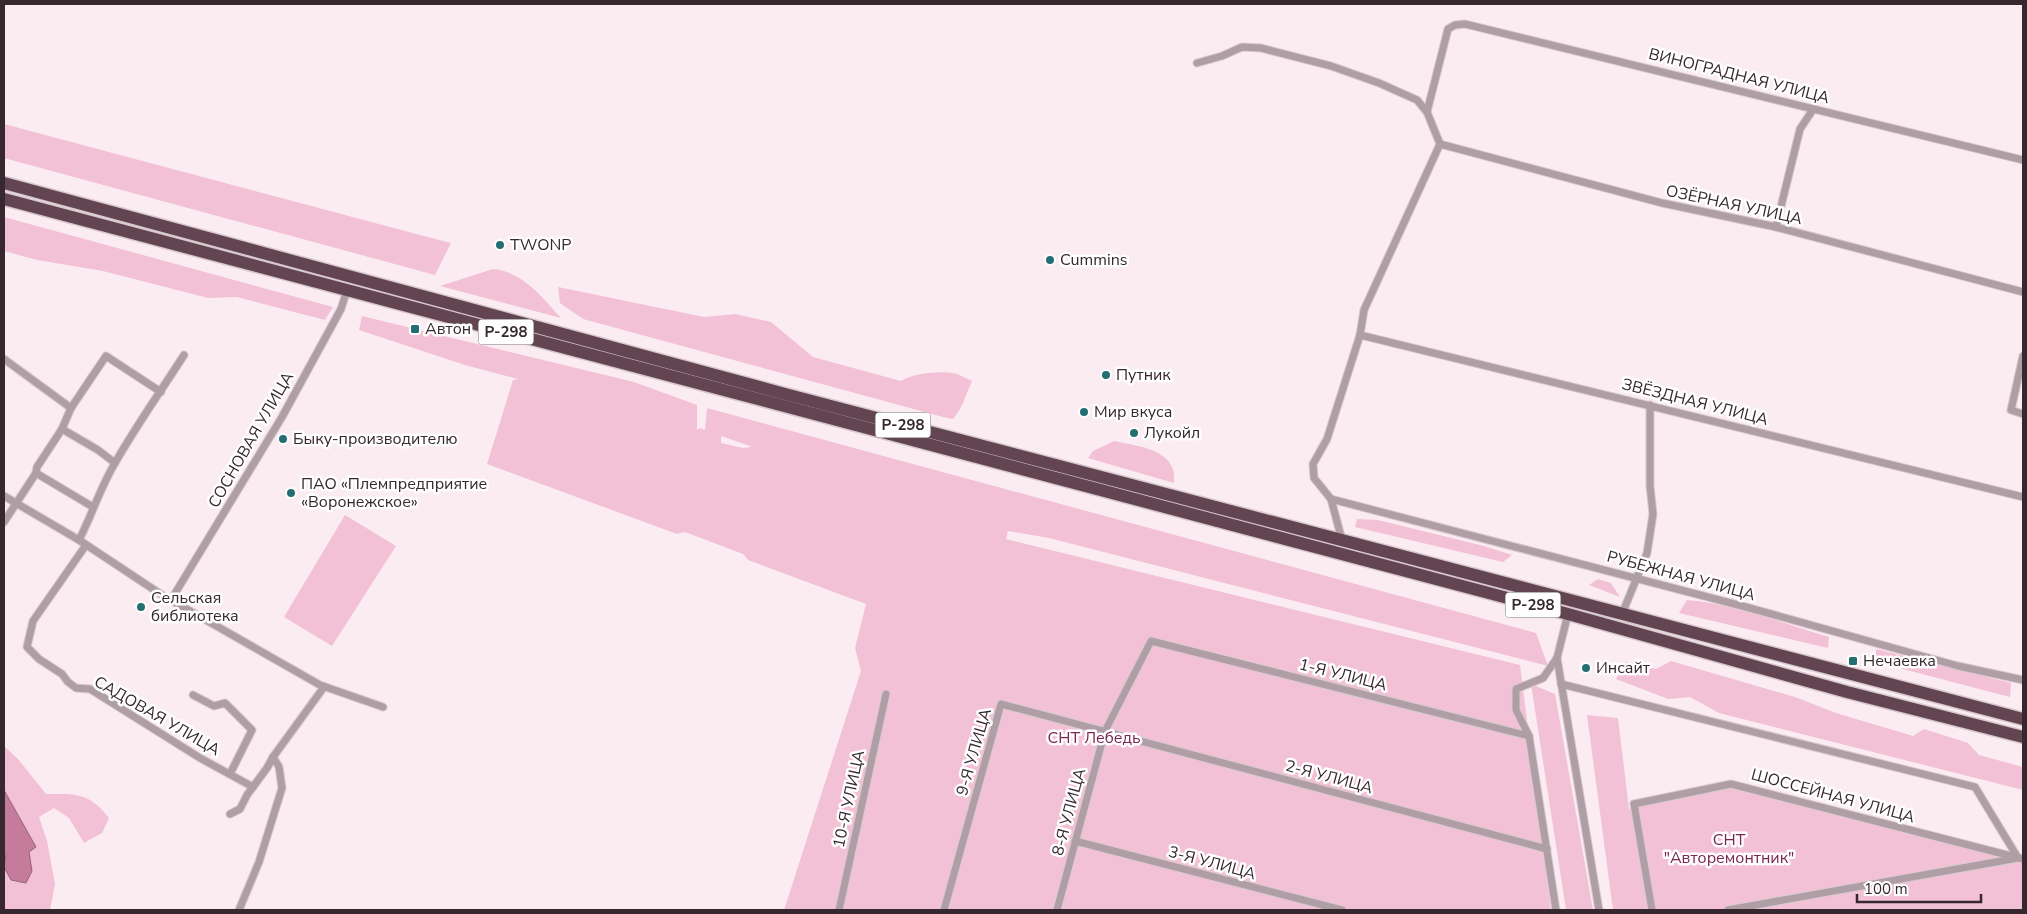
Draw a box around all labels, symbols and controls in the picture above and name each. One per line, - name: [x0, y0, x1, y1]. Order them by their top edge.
- street label: ВИНОГРАДНАЯ УЛИЦА: [1646, 43, 1832, 109]
- street label: ОЗЁРНАЯ УЛИЦА: [1664, 180, 1805, 230]
- place label: TWONP: [510, 234, 571, 256]
- marker: TWONP: [494, 239, 506, 251]
- place label: Cummins: [1060, 249, 1127, 271]
- marker: Cummins: [1044, 254, 1056, 266]
- place label: Автон: [425, 318, 471, 340]
- road number: Р-298: [478, 320, 534, 344]
- marker: Автон: [409, 323, 421, 335]
- place label: Путник: [1116, 364, 1171, 386]
- street label: СОСНОВАЯ УЛИЦА: [203, 368, 299, 512]
- marker: Путник: [1100, 369, 1112, 381]
- street label: ЗВЁЗДНАЯ УЛИЦА: [1620, 373, 1771, 431]
- place label: Мир вкуса: [1094, 401, 1172, 423]
- marker: Мир вкуса: [1078, 406, 1090, 418]
- road number: Р-298: [876, 412, 930, 438]
- place label: Лукойл: [1144, 422, 1200, 444]
- marker: Лукойл: [1128, 427, 1140, 439]
- place label: Быку-производителю: [293, 428, 458, 450]
- marker: Быку-производителю: [277, 433, 289, 445]
- place label: ПАО «Племпредприятие «Воронежское»: [301, 473, 487, 513]
- marker: ПАО «Племпредприятие «Воронежское»: [285, 487, 297, 499]
- street label: РУБЕЖНАЯ УЛИЦА: [1604, 546, 1758, 606]
- place label: Сельская библиотека: [151, 587, 239, 627]
- road number: Р-298: [1506, 592, 1560, 618]
- marker: Сельская библиотека: [135, 601, 147, 613]
- place label: Нечаевка: [1863, 650, 1936, 672]
- street label: 1-Я УЛИЦА: [1297, 653, 1389, 697]
- marker: Нечаевка: [1847, 655, 1859, 667]
- place label: Инсайт: [1596, 657, 1651, 679]
- marker: Инсайт: [1580, 662, 1592, 674]
- street label: САДОВАЯ УЛИЦА: [90, 671, 224, 761]
- street label: 9-Я УЛИЦА: [951, 706, 997, 798]
- park label: СНТ Лебедь: [1047, 727, 1141, 749]
- street label: 10-Я УЛИЦА: [828, 748, 870, 850]
- street label: 2-Я УЛИЦА: [1283, 755, 1375, 799]
- street label: ШОССЕЙНАЯ УЛИЦА: [1749, 764, 1918, 829]
- street label: 8-Я УЛИЦА: [1047, 766, 1091, 858]
- park label: СНТ "Авторемонтник": [1664, 829, 1794, 869]
- street label: 3-Я УЛИЦА: [1166, 841, 1258, 885]
- scale bar: [1857, 872, 1981, 904]
- text: 100 m: [1864, 879, 1908, 899]

